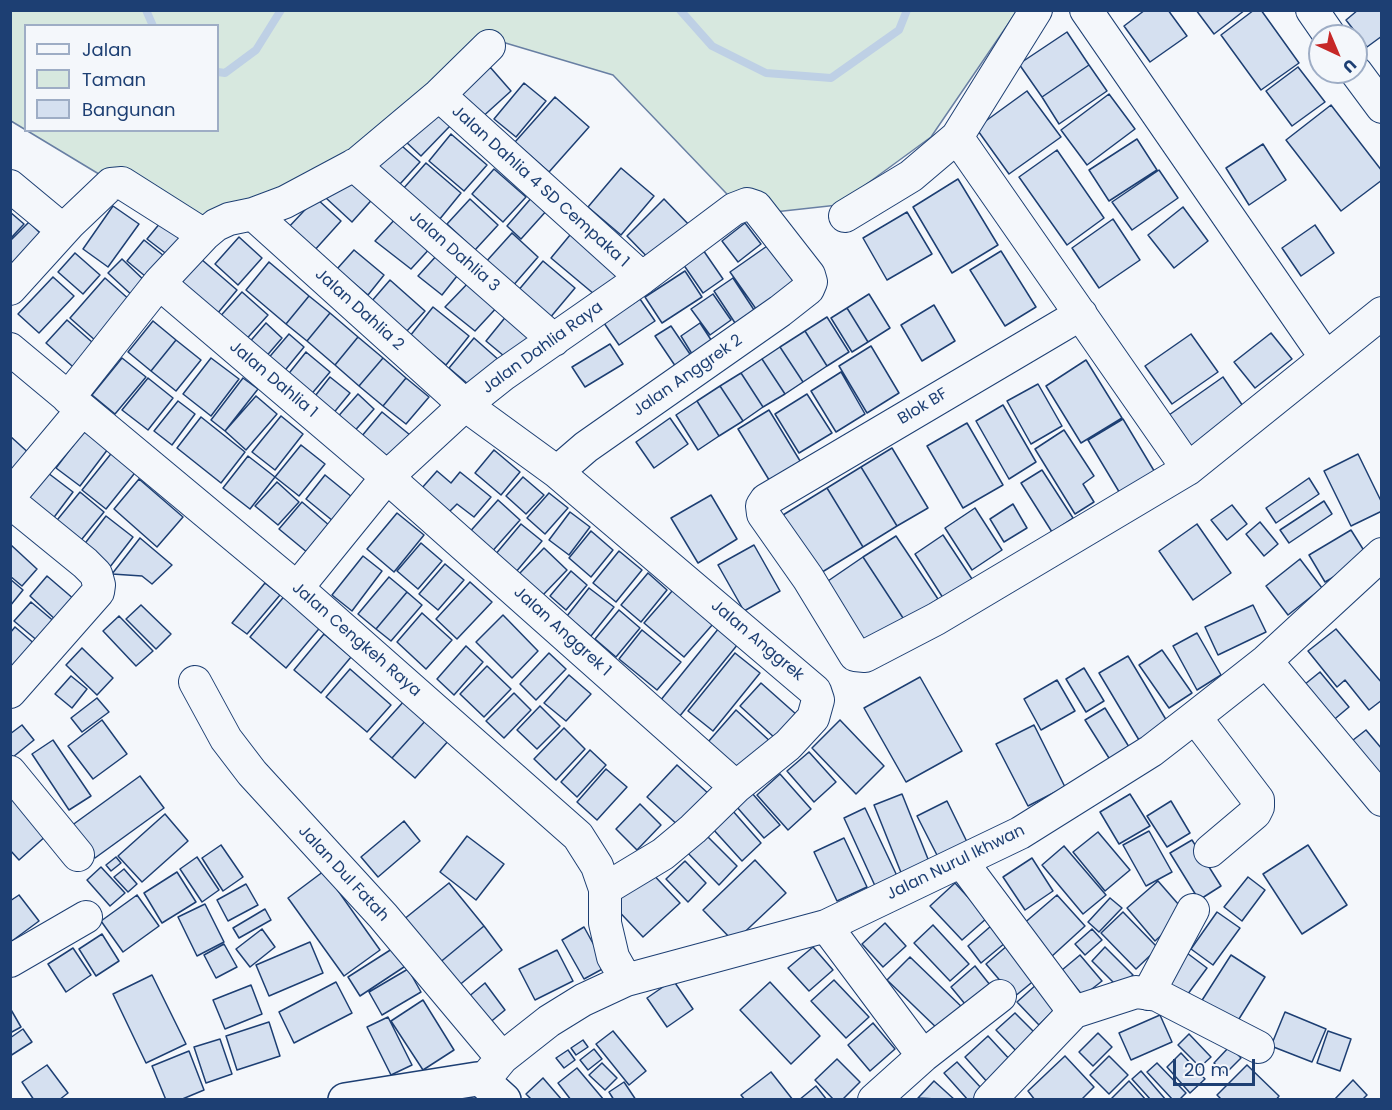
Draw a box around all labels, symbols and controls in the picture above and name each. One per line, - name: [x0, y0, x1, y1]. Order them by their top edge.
- legend: [24, 24, 219, 132]
- north arrow: [1308, 24, 1368, 84]
- text: Jalan: [82, 37, 132, 62]
- text: U: [1337, 54, 1362, 78]
- text: Taman: [82, 67, 146, 92]
- text: Bangunan: [82, 97, 176, 122]
- street label: Jalan Dahlia 4 SD Cempaka 1: [447, 102, 633, 272]
- street label: Jalan Dahlia 3: [405, 208, 503, 296]
- street label: Jalan Dahlia 2: [311, 265, 407, 355]
- street label: Jalan Dahlia Raya: [479, 298, 607, 398]
- street label: Jalan Anggrek 2: [630, 331, 746, 421]
- street label: Jalan Dahlia 1: [225, 338, 321, 422]
- street label: Blok BF: [895, 385, 951, 429]
- street label: Jalan Cengkeh Raya: [287, 579, 425, 701]
- street label: Jalan Anggrek 1: [509, 583, 615, 681]
- street label: Jalan Anggrek: [707, 597, 807, 685]
- street label: Jalan Nurul Ikhwan: [884, 821, 1028, 905]
- street label: Jalan Dul Fatah: [294, 822, 392, 926]
- scale bar: [1176, 1047, 1258, 1085]
- text: 20 m: [1184, 1057, 1229, 1082]

